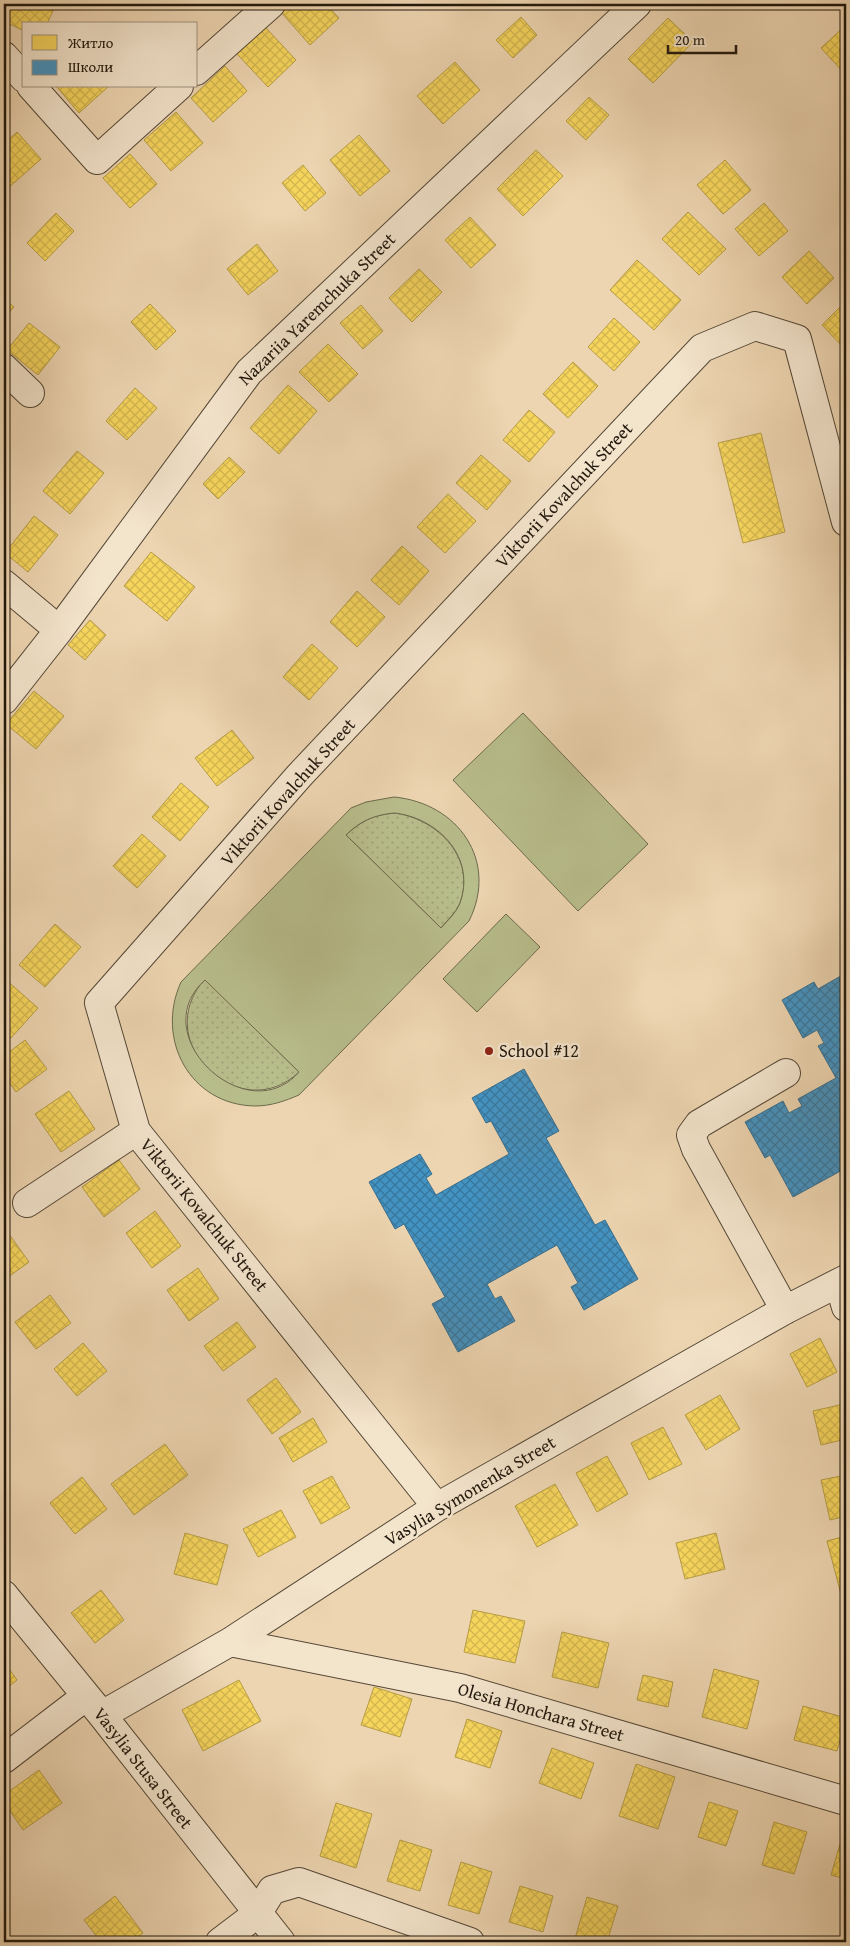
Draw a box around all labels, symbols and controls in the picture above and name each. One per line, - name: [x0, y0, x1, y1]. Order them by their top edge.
- legend: [22, 22, 198, 88]
- scale bar: [668, 22, 735, 54]
- text: 20 m: [675, 29, 706, 50]
- text: Житло: [67, 32, 114, 53]
- text: Школи: [68, 56, 113, 77]
- street label: Nazariia Yaremchuka Street: [232, 226, 402, 391]
- street label: Viktorii Kovalchuk Street: [489, 415, 639, 574]
- street label: Viktorii Kovalchuk Street: [214, 711, 362, 872]
- place label: School #12: [499, 1037, 579, 1064]
- marker: School #12: [483, 1045, 495, 1057]
- street label: Viktorii Kovalchuk Street: [134, 1132, 275, 1298]
- street label: Vasylia Symonenka Street: [379, 1428, 561, 1552]
- street label: Olesia Honchara Street: [455, 1675, 628, 1748]
- street label: Vasylia Stusa Street: [87, 1701, 200, 1835]

